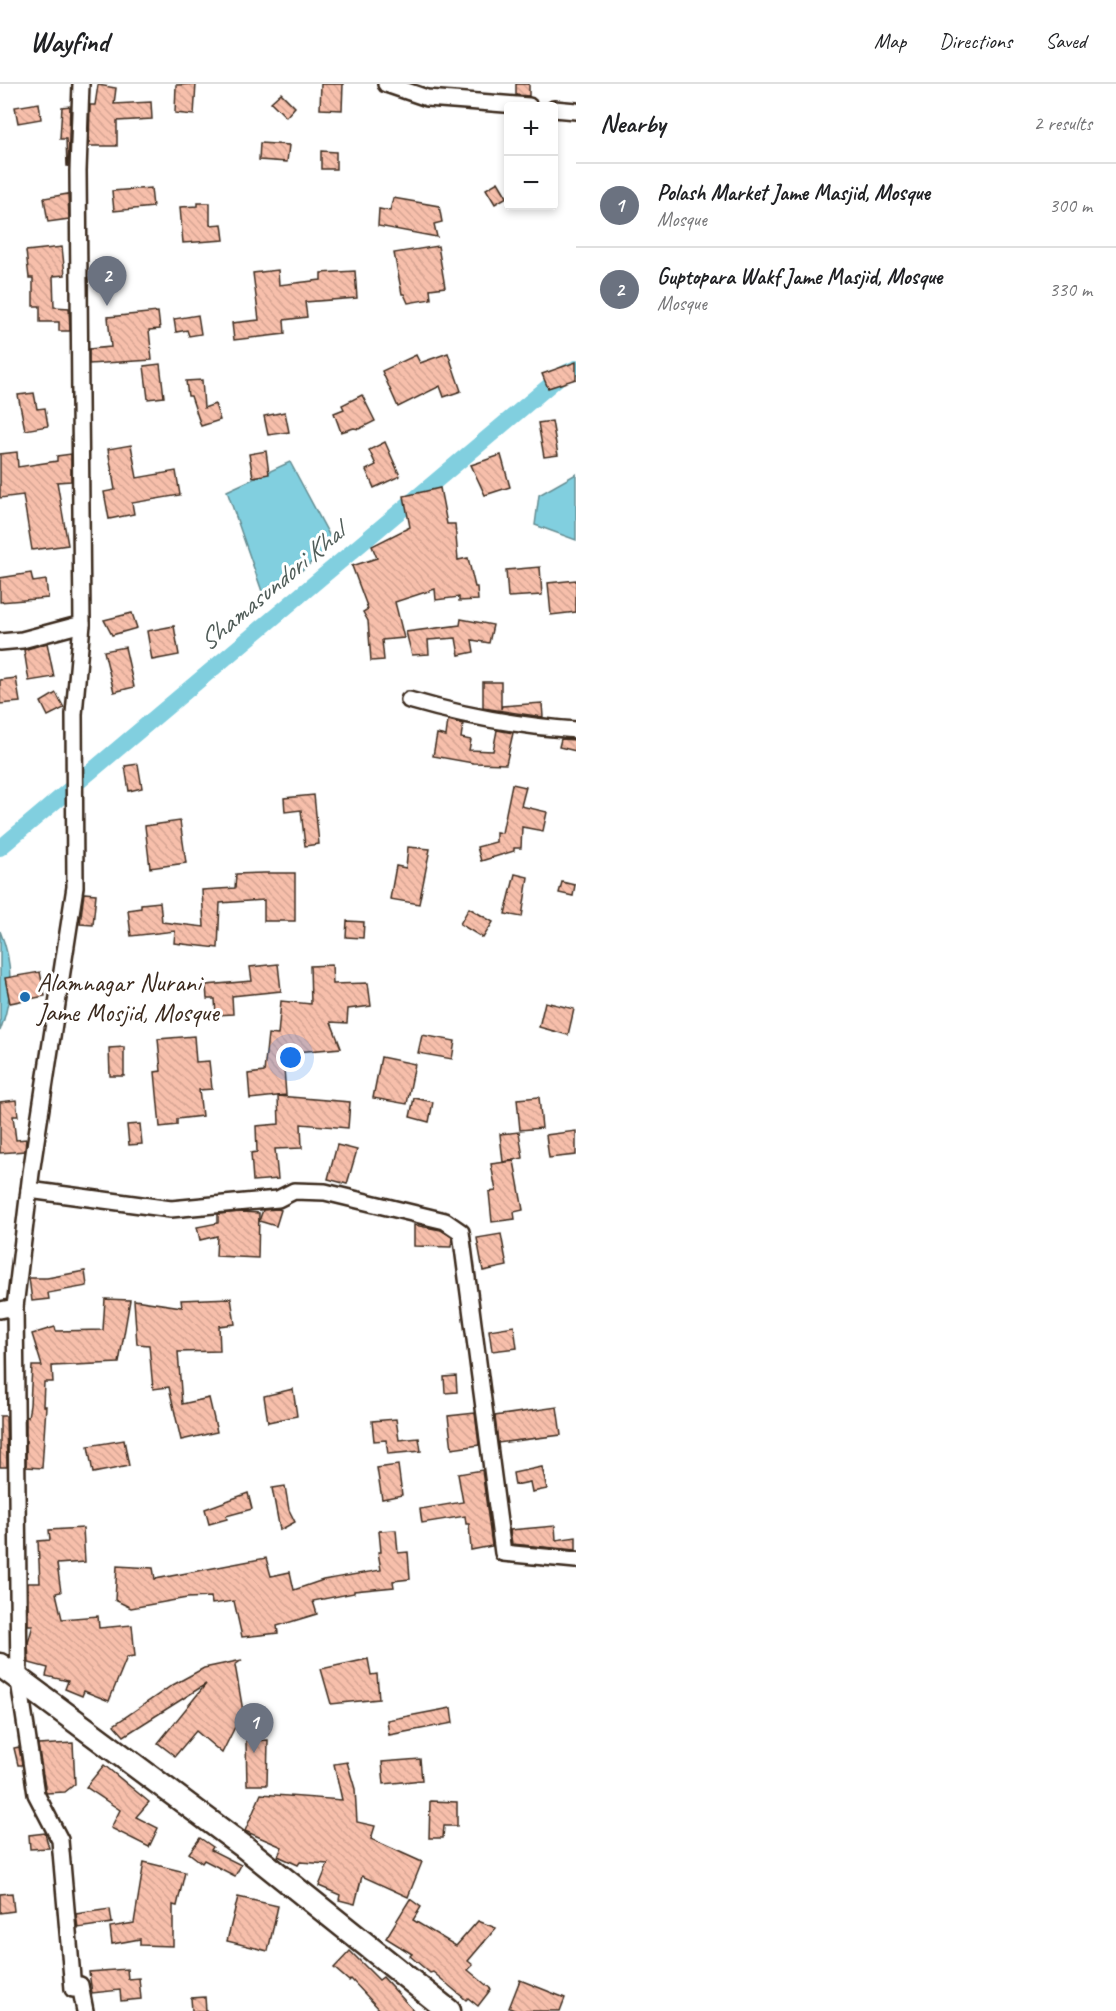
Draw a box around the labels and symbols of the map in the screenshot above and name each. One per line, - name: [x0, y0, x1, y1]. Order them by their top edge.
- pin: 2: [88, 256, 126, 306]
- water label: Shamasundori Khal: [191, 511, 357, 658]
- place label: Alamnagar Nurani Jame Mosjid, Mosque: [35, 966, 220, 1029]
- marker: Alamnagar Nurani Jame Mosjid, Mosque: [18, 990, 32, 1004]
- your location: [276, 1043, 305, 1072]
- pin: 1: [234, 1704, 274, 1753]

